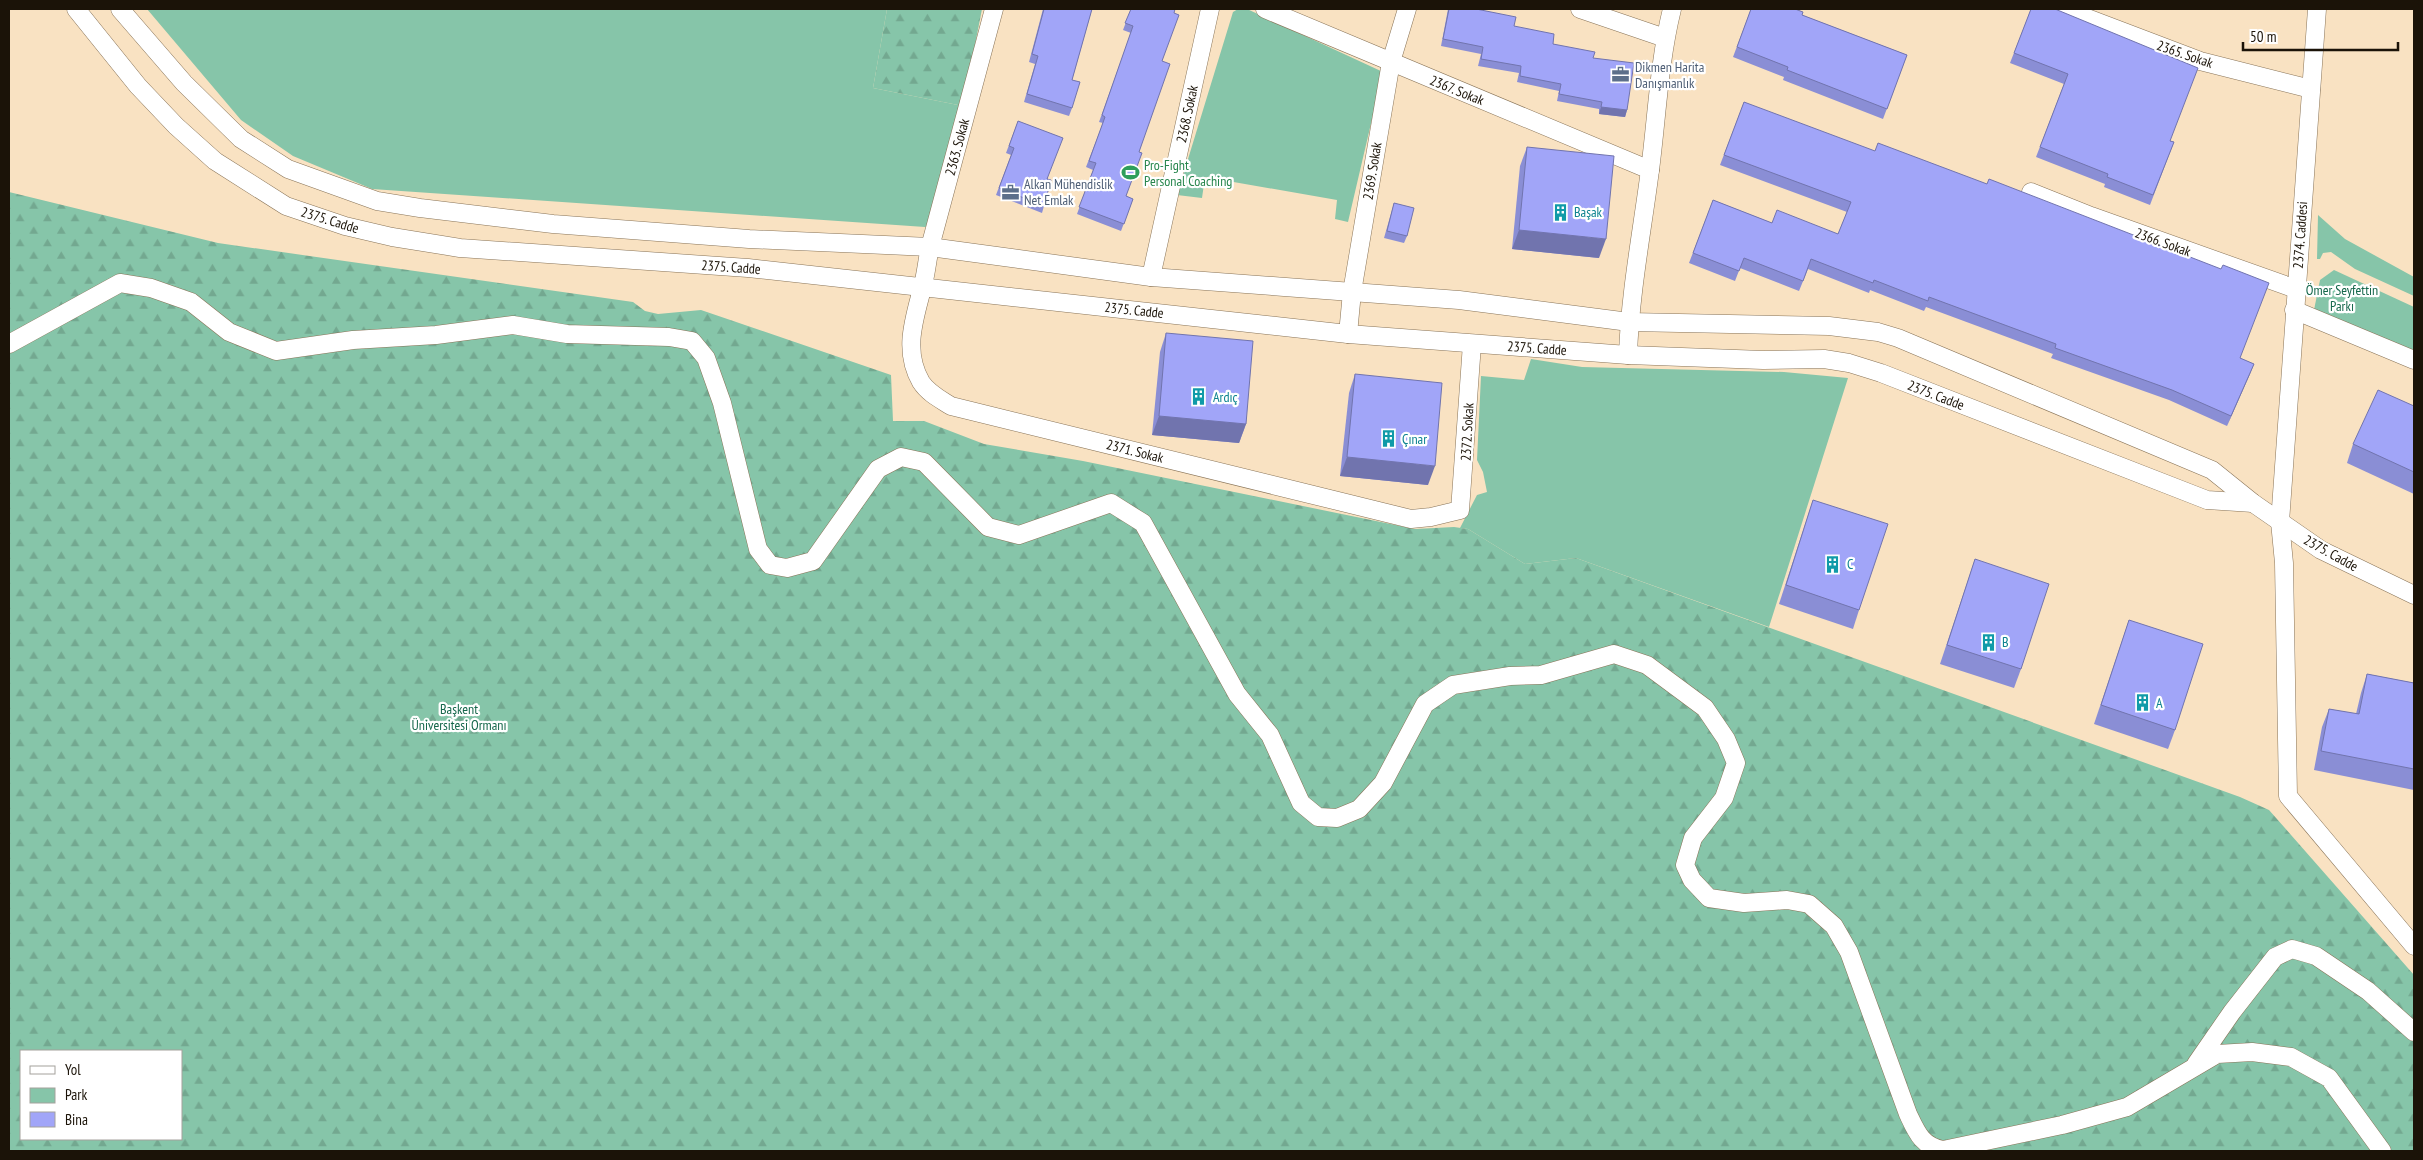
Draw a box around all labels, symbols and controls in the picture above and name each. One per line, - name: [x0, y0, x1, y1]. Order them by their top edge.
- scale bar: [2243, 20, 2398, 52]
- text: 50 m: [2250, 27, 2276, 46]
- street label: 2365. Sokak: [2155, 36, 2216, 72]
- place label: Dikmen Harita Danışmanlık: [1635, 58, 1704, 92]
- office icon: Dikmen Harita Danışmanlık: [1611, 65, 1631, 85]
- street label: 2367. Sokak: [1427, 71, 1487, 109]
- street label: 2368. Sokak: [1172, 83, 1202, 144]
- street label: 2363. Sokak: [941, 116, 973, 177]
- street label: 2369. Sokak: [1359, 140, 1386, 201]
- place label: Pro-Fight Personal Coaching: [1144, 156, 1232, 190]
- sports icon: Pro-Fight Personal Coaching: [1120, 163, 1140, 183]
- place label: Alkan Mühendislik Net Emlak: [1024, 175, 1113, 209]
- office icon: Alkan Mühendislik Net Emlak: [1000, 182, 1020, 202]
- street label: 2374. Caddesi: [2289, 201, 2311, 269]
- building icon: Başak: [1550, 202, 1570, 222]
- street label: 2375. Cadde: [299, 203, 361, 237]
- place label: Başak: [1574, 203, 1603, 221]
- street label: 2366. Sokak: [2133, 224, 2194, 261]
- street label: 2375. Cadde: [701, 256, 762, 278]
- park label: Ömer Seyfettin Parkı: [2306, 281, 2378, 315]
- street label: 2375. Cadde: [1103, 298, 1165, 322]
- street label: 2375. Cadde: [1507, 337, 1568, 359]
- street label: 2375. Cadde: [1905, 376, 1967, 414]
- building icon: Ardıç: [1189, 387, 1209, 407]
- place label: Ardıç: [1213, 388, 1238, 406]
- street label: 2372. Sokak: [1456, 402, 1478, 462]
- building icon: Çınar: [1378, 429, 1398, 449]
- place label: Çınar: [1402, 430, 1427, 448]
- street label: 2371. Sokak: [1105, 435, 1166, 467]
- street label: 2375. Cadde: [2301, 531, 2362, 575]
- building icon: C: [1823, 554, 1843, 574]
- place label: C: [1847, 555, 1854, 573]
- building icon: B: [1978, 632, 1998, 652]
- place label: B: [2002, 633, 2009, 651]
- building icon: A: [2132, 693, 2152, 713]
- place label: A: [2156, 694, 2163, 712]
- park label: Başkent Üniversitesi Ormanı: [412, 700, 506, 734]
- legend: [20, 1050, 182, 1140]
- text: Yol: [65, 1060, 81, 1079]
- text: Park: [65, 1085, 87, 1104]
- text: Bina: [65, 1110, 88, 1129]

